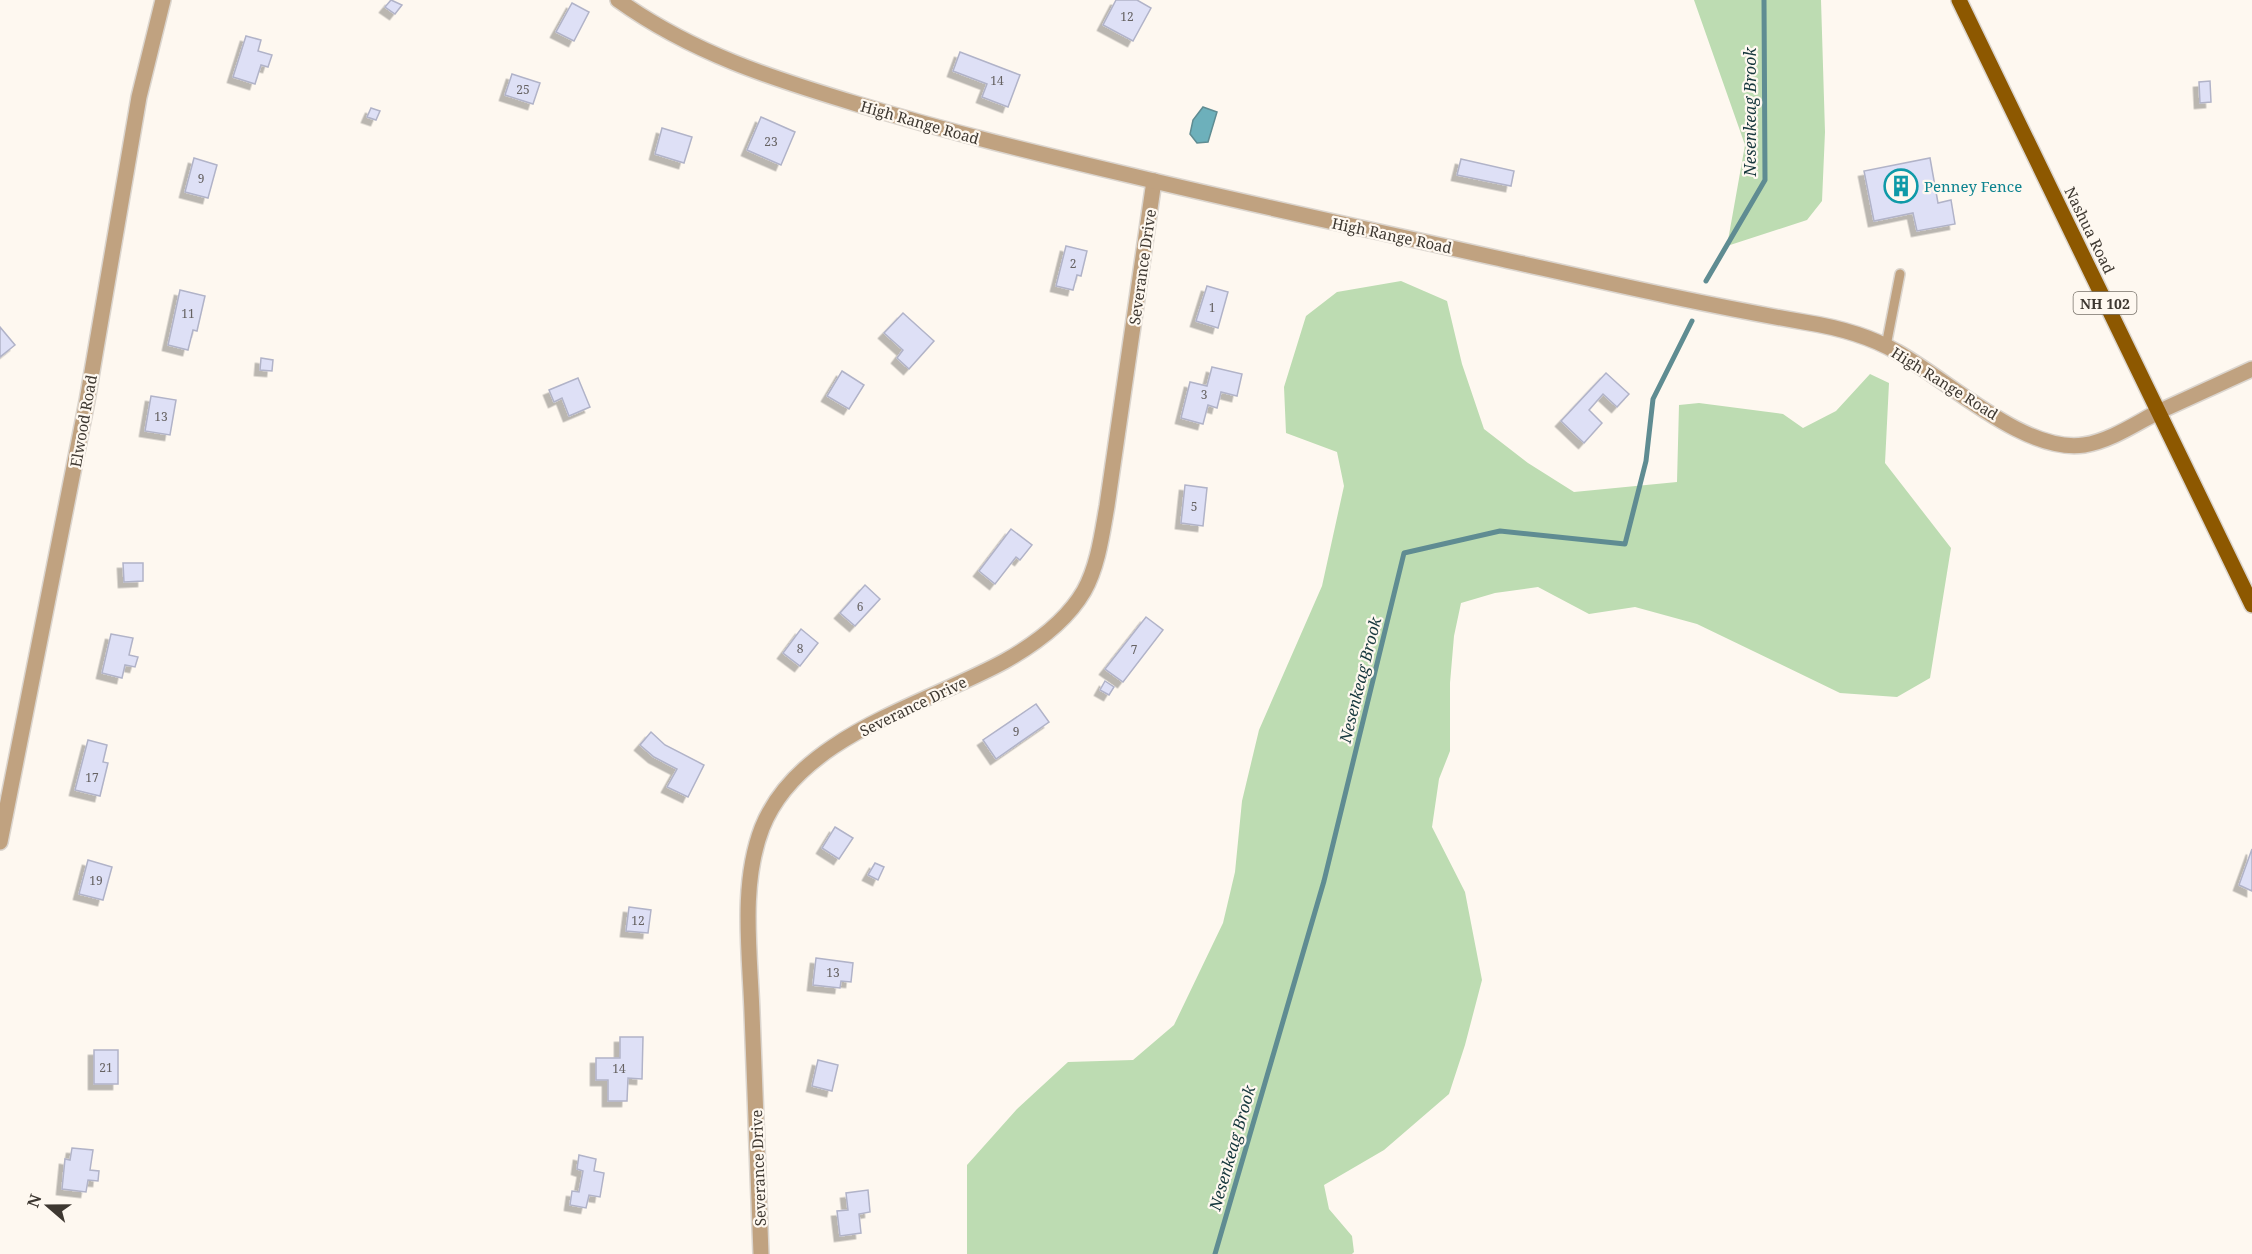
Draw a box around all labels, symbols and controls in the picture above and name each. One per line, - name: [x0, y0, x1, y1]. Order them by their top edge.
- house number: 12: [1120, 8, 1134, 25]
- water label: Nesenkeag Brook: [1739, 47, 1761, 178]
- house number: 14: [990, 72, 1004, 89]
- house number: 25: [516, 81, 530, 98]
- street label: High Range Road: [858, 96, 982, 148]
- house number: 23: [764, 133, 778, 150]
- building icon: Penney Fence: [1883, 168, 1919, 204]
- house number: 9: [198, 170, 204, 187]
- place label: Penney Fence: [1924, 176, 2022, 196]
- street label: Nashua Road: [2060, 183, 2120, 277]
- street label: Severance Drive: [1124, 208, 1160, 326]
- street label: High Range Road: [1330, 213, 1454, 257]
- house number: 2: [1070, 255, 1076, 272]
- road number: NH 102: [2074, 292, 2136, 314]
- house number: 1: [1209, 299, 1215, 316]
- house number: 11: [181, 305, 195, 322]
- street label: High Range Road: [1888, 342, 2002, 424]
- street label: Elwood Road: [65, 373, 101, 469]
- house number: 3: [1201, 386, 1208, 403]
- house number: 13: [154, 408, 168, 425]
- house number: 5: [1191, 498, 1197, 515]
- house number: 6: [857, 598, 864, 615]
- water label: Nesenkeag Brook: [1333, 614, 1387, 746]
- house number: 8: [797, 640, 804, 657]
- house number: 7: [1131, 641, 1138, 658]
- street label: Severance Drive: [856, 671, 970, 741]
- house number: 9: [1013, 723, 1019, 740]
- house number: 17: [85, 769, 99, 786]
- house number: 19: [89, 872, 103, 889]
- house number: 12: [631, 912, 645, 929]
- house number: 13: [826, 964, 840, 981]
- house number: 21: [99, 1059, 113, 1076]
- house number: 14: [612, 1060, 626, 1077]
- water label: Nesenkeag Brook: [1203, 1082, 1261, 1214]
- street label: Severance Drive: [746, 1109, 770, 1227]
- north arrow: [18, 1176, 78, 1236]
- text: N: [21, 1191, 47, 1211]

